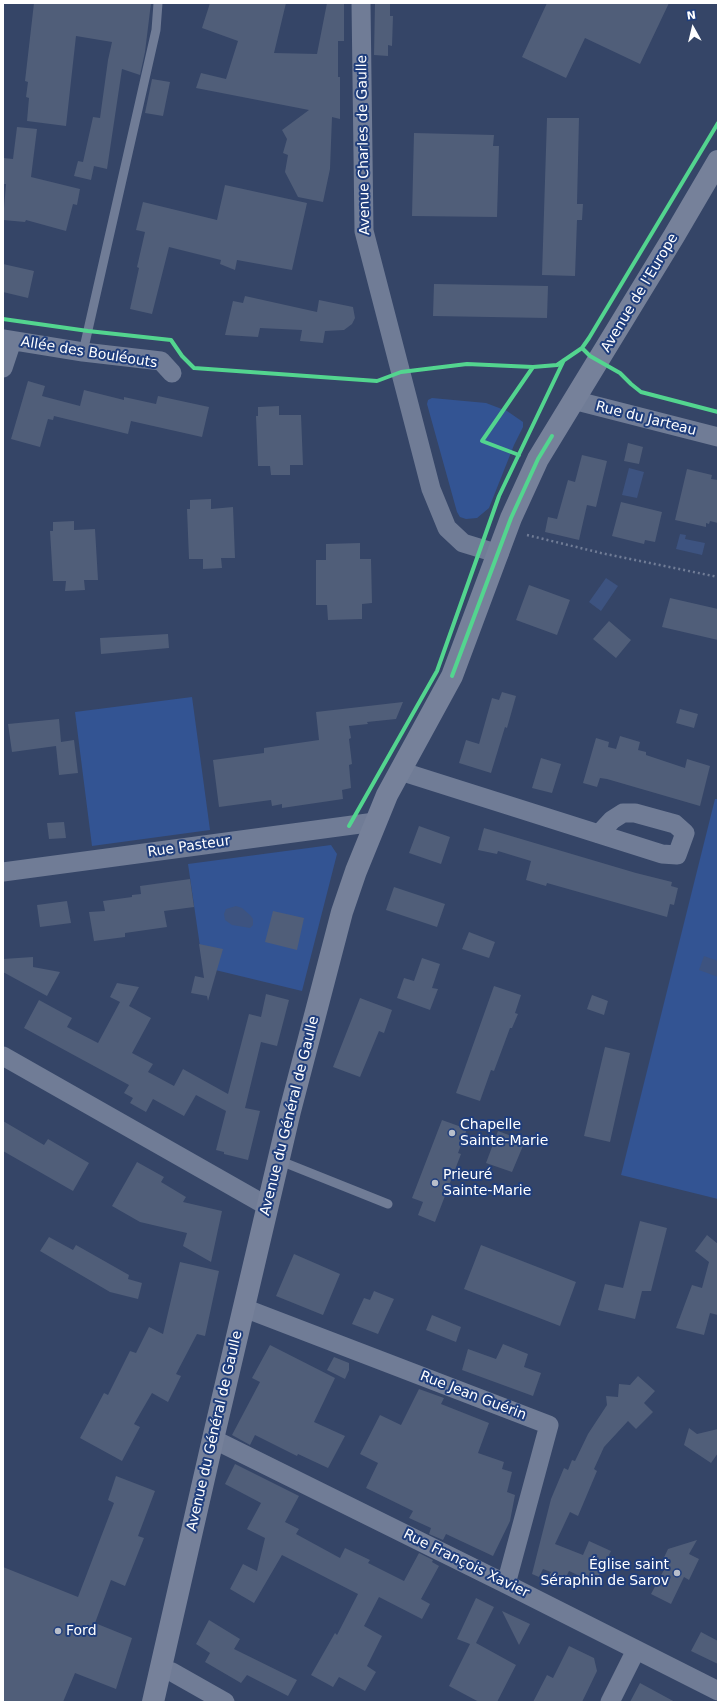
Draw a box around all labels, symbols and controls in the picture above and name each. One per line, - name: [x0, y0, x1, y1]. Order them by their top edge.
- north arrow: [673, 8, 713, 48]
- text: N: [686, 9, 697, 23]
- street label: Avenue Charles de Gaulle: [354, 55, 374, 235]
- street label: Avenue de l'Europe: [598, 231, 682, 355]
- street label: Allée des Bouléouts: [20, 334, 158, 372]
- street label: Rue du Jarteau: [594, 398, 698, 440]
- street label: Rue Pasteur: [147, 833, 231, 861]
- street label: Avenue du Général de Gaulle: [257, 1015, 323, 1217]
- place label: Chapelle Sainte-Marie: [460, 1117, 548, 1150]
- marker: Chapelle Sainte-Marie: [447, 1128, 457, 1138]
- place label: Prieuré Sainte-Marie: [443, 1167, 531, 1200]
- marker: Prieuré Sainte-Marie: [430, 1178, 440, 1188]
- street label: Avenue du Général de Gaulle: [184, 1329, 246, 1533]
- street label: Rue Jean Guérin: [417, 1368, 529, 1424]
- street label: Rue François Xavier: [400, 1526, 532, 1602]
- place label: Église saint Séraphin de Sarov: [540, 1557, 669, 1590]
- marker: Église saint Séraphin de Sarov: [672, 1568, 682, 1578]
- place label: Ford: [66, 1623, 97, 1639]
- marker: Ford: [53, 1626, 63, 1636]

